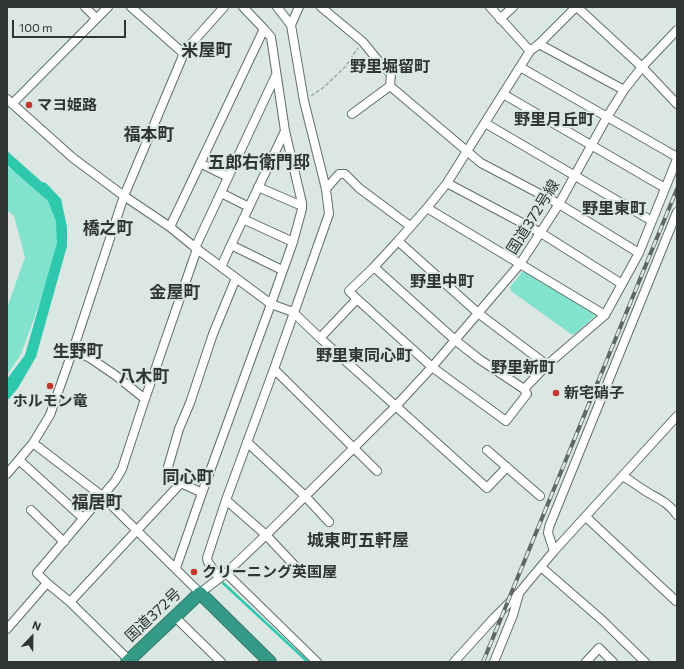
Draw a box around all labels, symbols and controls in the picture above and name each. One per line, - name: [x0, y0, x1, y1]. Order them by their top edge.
- scale bar: [14, 12, 128, 38]
- text: 100 m: [19, 20, 53, 34]
- district label: 米屋町: [182, 40, 232, 60]
- district label: 野里堀留町: [350, 57, 430, 77]
- place label: マヨ姫路: [37, 96, 97, 114]
- marker: マヨ姫路: [24, 100, 34, 110]
- district label: 野里月丘町: [514, 110, 594, 130]
- district label: 福本町: [124, 124, 174, 144]
- district label: 五郎右衛門邸: [208, 152, 310, 172]
- street label: 国道372号線: [503, 176, 563, 258]
- district label: 野里東町: [582, 199, 646, 219]
- district label: 橋之町: [83, 218, 133, 238]
- district label: 野里中町: [410, 272, 474, 292]
- district label: 金屋町: [150, 282, 200, 302]
- district label: 生野町: [53, 341, 103, 361]
- district label: 野里東同心町: [316, 346, 412, 366]
- district label: 野里新町: [491, 358, 555, 378]
- district label: 八木町: [119, 366, 169, 386]
- marker: ホルモン竜: [45, 381, 55, 391]
- place label: 新宅硝子: [564, 384, 624, 402]
- marker: 新宅硝子: [551, 388, 561, 398]
- place label: ホルモン竜: [13, 392, 87, 410]
- district label: 同心町: [163, 467, 213, 487]
- district label: 福居町: [72, 492, 122, 512]
- district label: 城東町五軒屋: [307, 530, 409, 550]
- place label: クリーニング英国屋: [202, 563, 337, 581]
- marker: クリーニング英国屋: [189, 567, 199, 577]
- street label: 国道372号: [121, 585, 185, 645]
- north arrow: [12, 617, 52, 657]
- text: N: [30, 618, 43, 633]

